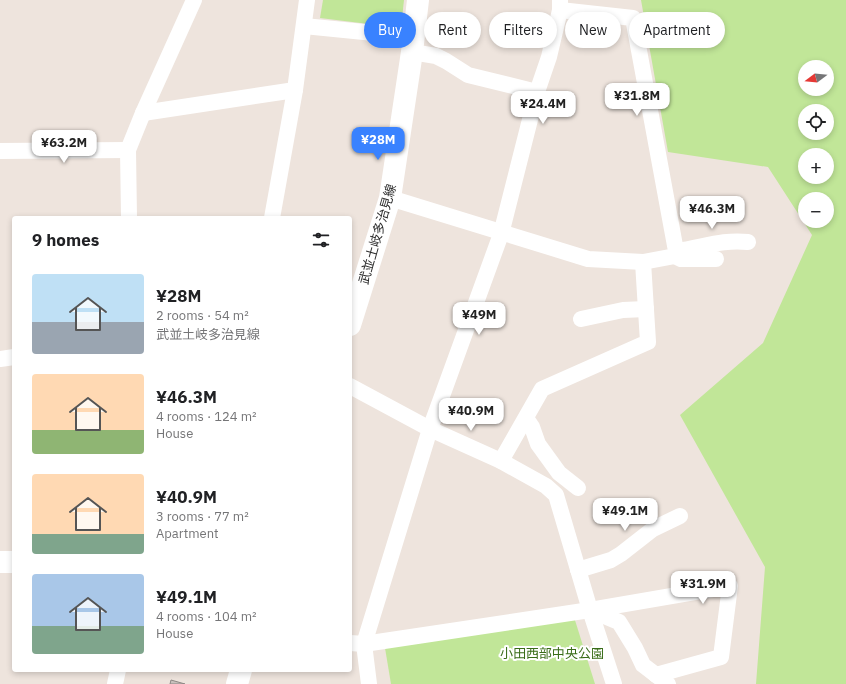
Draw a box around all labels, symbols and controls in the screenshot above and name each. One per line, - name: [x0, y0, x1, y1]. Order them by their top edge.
- chip: Buy: [364, 12, 416, 48]
- chip: Rent: [424, 12, 481, 48]
- chip: Filters: [489, 12, 557, 48]
- chip: New: [565, 12, 621, 48]
- chip: Apartment: [629, 12, 725, 48]
- north arrow: [798, 60, 834, 96]
- map controls: [798, 60, 834, 228]
- pin: ¥31.8M: [604, 83, 670, 117]
- text: ¥31.8M: [614, 87, 660, 104]
- pin: ¥24.4M: [510, 91, 576, 125]
- text: ¥24.4M: [520, 95, 566, 112]
- button: locate: [798, 104, 834, 140]
- pin: ¥28M: [354, 127, 402, 161]
- pin: ¥63.2M: [31, 130, 97, 164]
- text: ¥28M: [361, 131, 395, 148]
- text: ¥63.2M: [41, 134, 87, 151]
- button: +: [798, 148, 834, 184]
- street label: 武並土岐多治見線: [355, 182, 400, 286]
- button: −: [798, 192, 834, 228]
- pin: ¥46.3M: [679, 196, 745, 230]
- text: ¥46.3M: [689, 200, 735, 217]
- text: 9 homes: [32, 229, 99, 251]
- icon: filters: [310, 229, 332, 251]
- text: ¥28M: [156, 285, 201, 307]
- icon: home: [64, 290, 112, 338]
- pin: ¥49M: [455, 302, 503, 336]
- text: ¥49M: [462, 306, 496, 323]
- text: 2 rooms · 54 m²: [156, 307, 249, 324]
- text: 武並土岐多治見線: [156, 326, 260, 343]
- text: ¥46.3M: [156, 386, 217, 408]
- icon: home: [64, 390, 112, 438]
- pin: ¥40.9M: [438, 398, 504, 432]
- text: ¥40.9M: [448, 402, 494, 419]
- text: 4 rooms · 124 m²: [156, 408, 257, 425]
- text: House: [156, 425, 193, 442]
- text: ¥40.9M: [156, 486, 217, 508]
- icon: home: [64, 490, 112, 538]
- pin: ¥49.1M: [592, 498, 658, 532]
- text: ¥49.1M: [602, 502, 648, 519]
- text: 3 rooms · 77 m²: [156, 508, 249, 525]
- text: Apartment: [156, 525, 219, 542]
- pin: ¥31.9M: [670, 571, 736, 605]
- text: ¥31.9M: [680, 575, 726, 592]
- text: ¥49.1M: [156, 586, 217, 608]
- icon: home: [64, 590, 112, 638]
- text: 4 rooms · 104 m²: [156, 608, 257, 625]
- text: House: [156, 625, 193, 642]
- park label: 小田西部中央公園: [500, 645, 604, 662]

